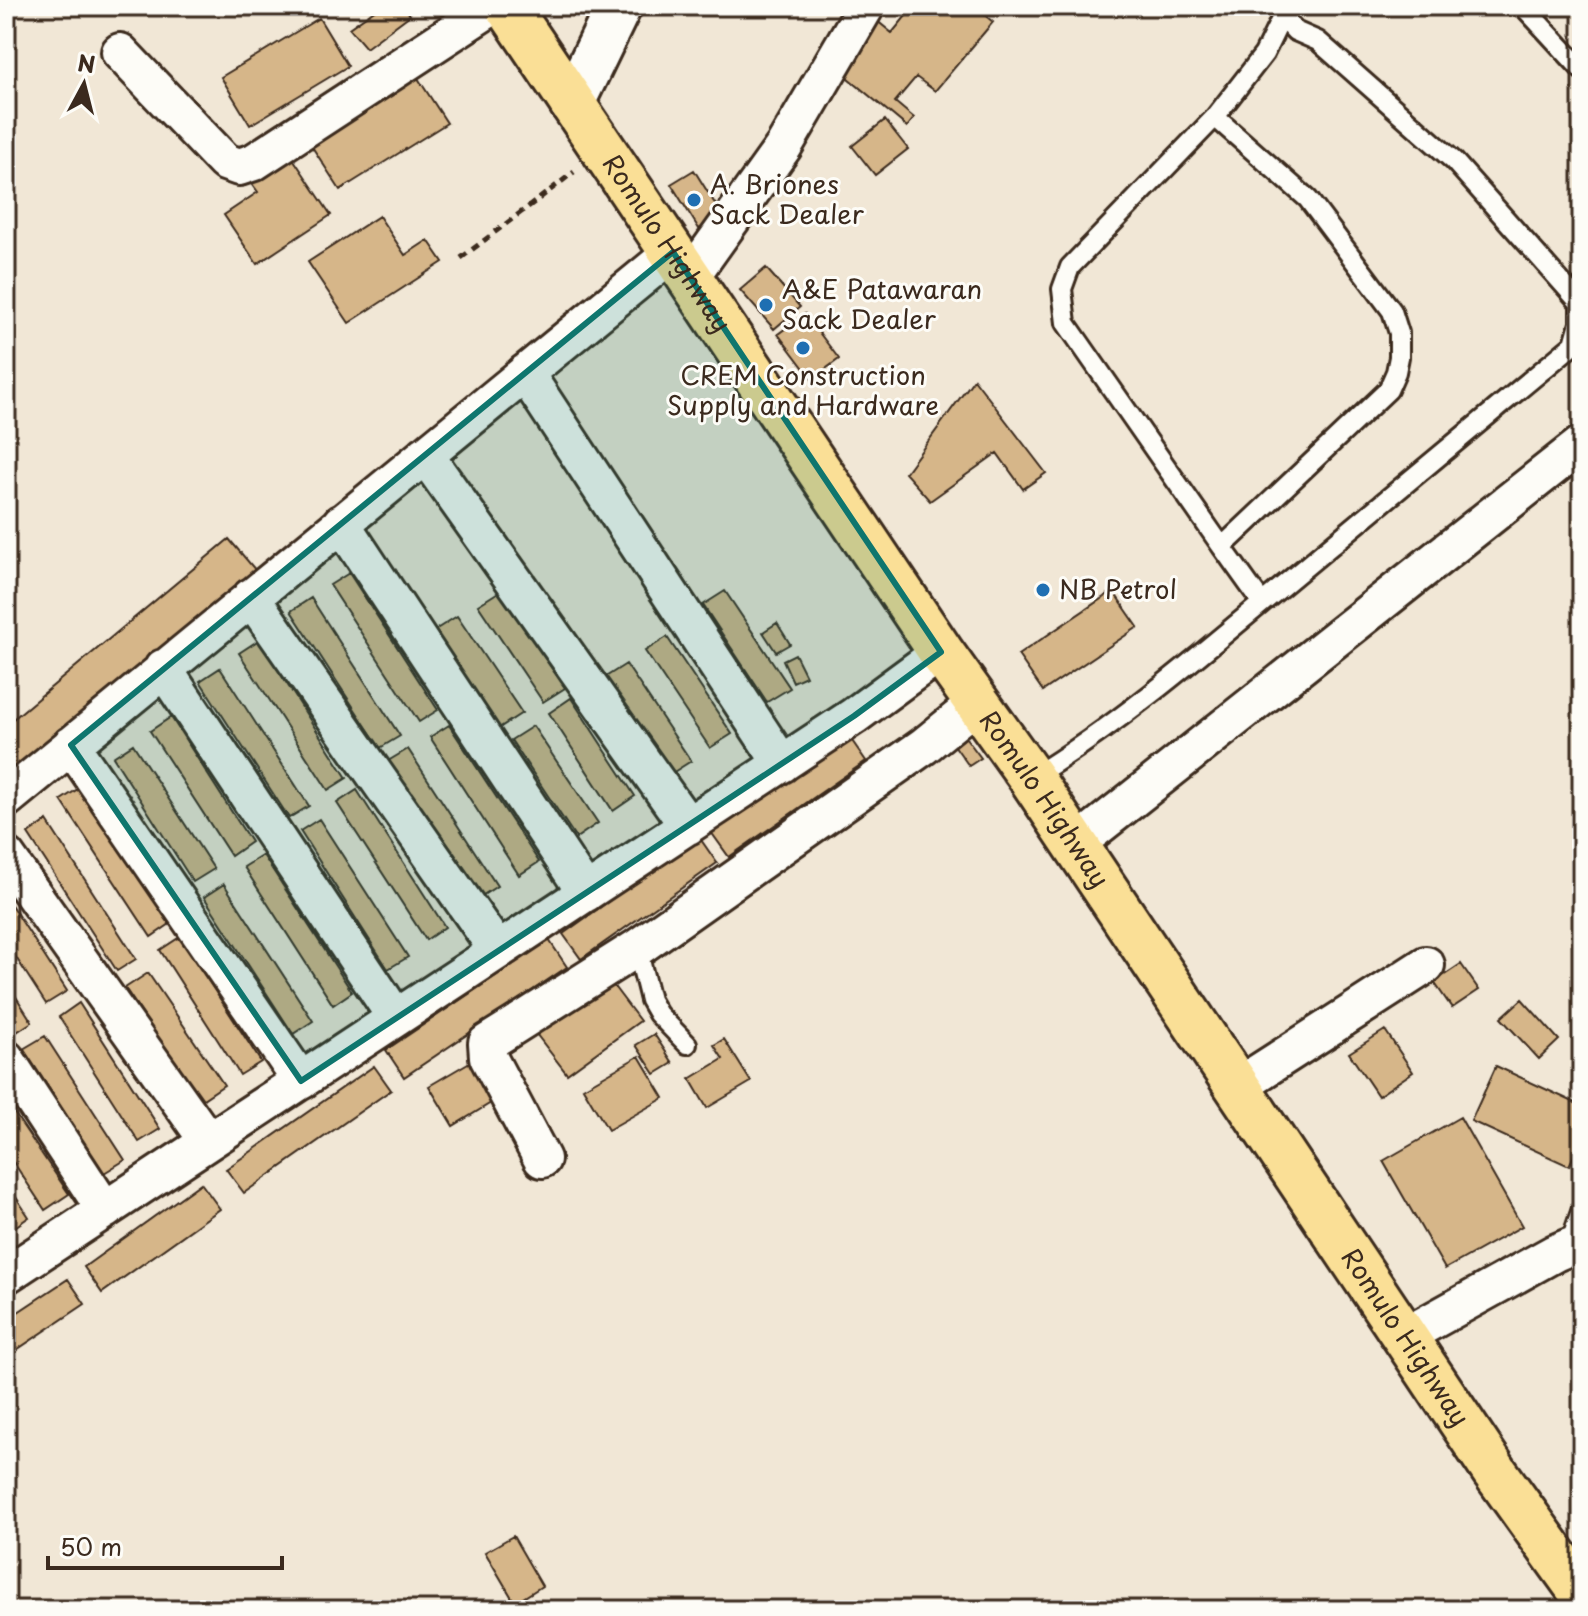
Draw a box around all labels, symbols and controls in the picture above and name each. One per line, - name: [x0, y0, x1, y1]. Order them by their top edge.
- north arrow: [44, 44, 124, 124]
- text: N: [76, 45, 97, 80]
- street label: Romulo Highway: [594, 146, 742, 339]
- place label: A. Briones Sack Dealer: [710, 164, 865, 233]
- marker: A. Briones Sack Dealer: [685, 191, 703, 209]
- place label: A&E Patawaran Sack Dealer: [782, 269, 982, 338]
- marker: A&E Patawaran Sack Dealer: [757, 296, 775, 314]
- marker: CREM Construction Supply and Hardware: [794, 339, 812, 357]
- place label: CREM Construction Supply and Hardware: [667, 355, 939, 424]
- place label: NB Petrol: [1059, 569, 1177, 608]
- marker: NB Petrol: [1034, 581, 1052, 599]
- street label: Romulo Highway: [971, 702, 1120, 895]
- street label: Romulo Highway: [1332, 1240, 1480, 1434]
- scale bar: [48, 1520, 282, 1570]
- text: 50 m: [60, 1528, 122, 1564]

